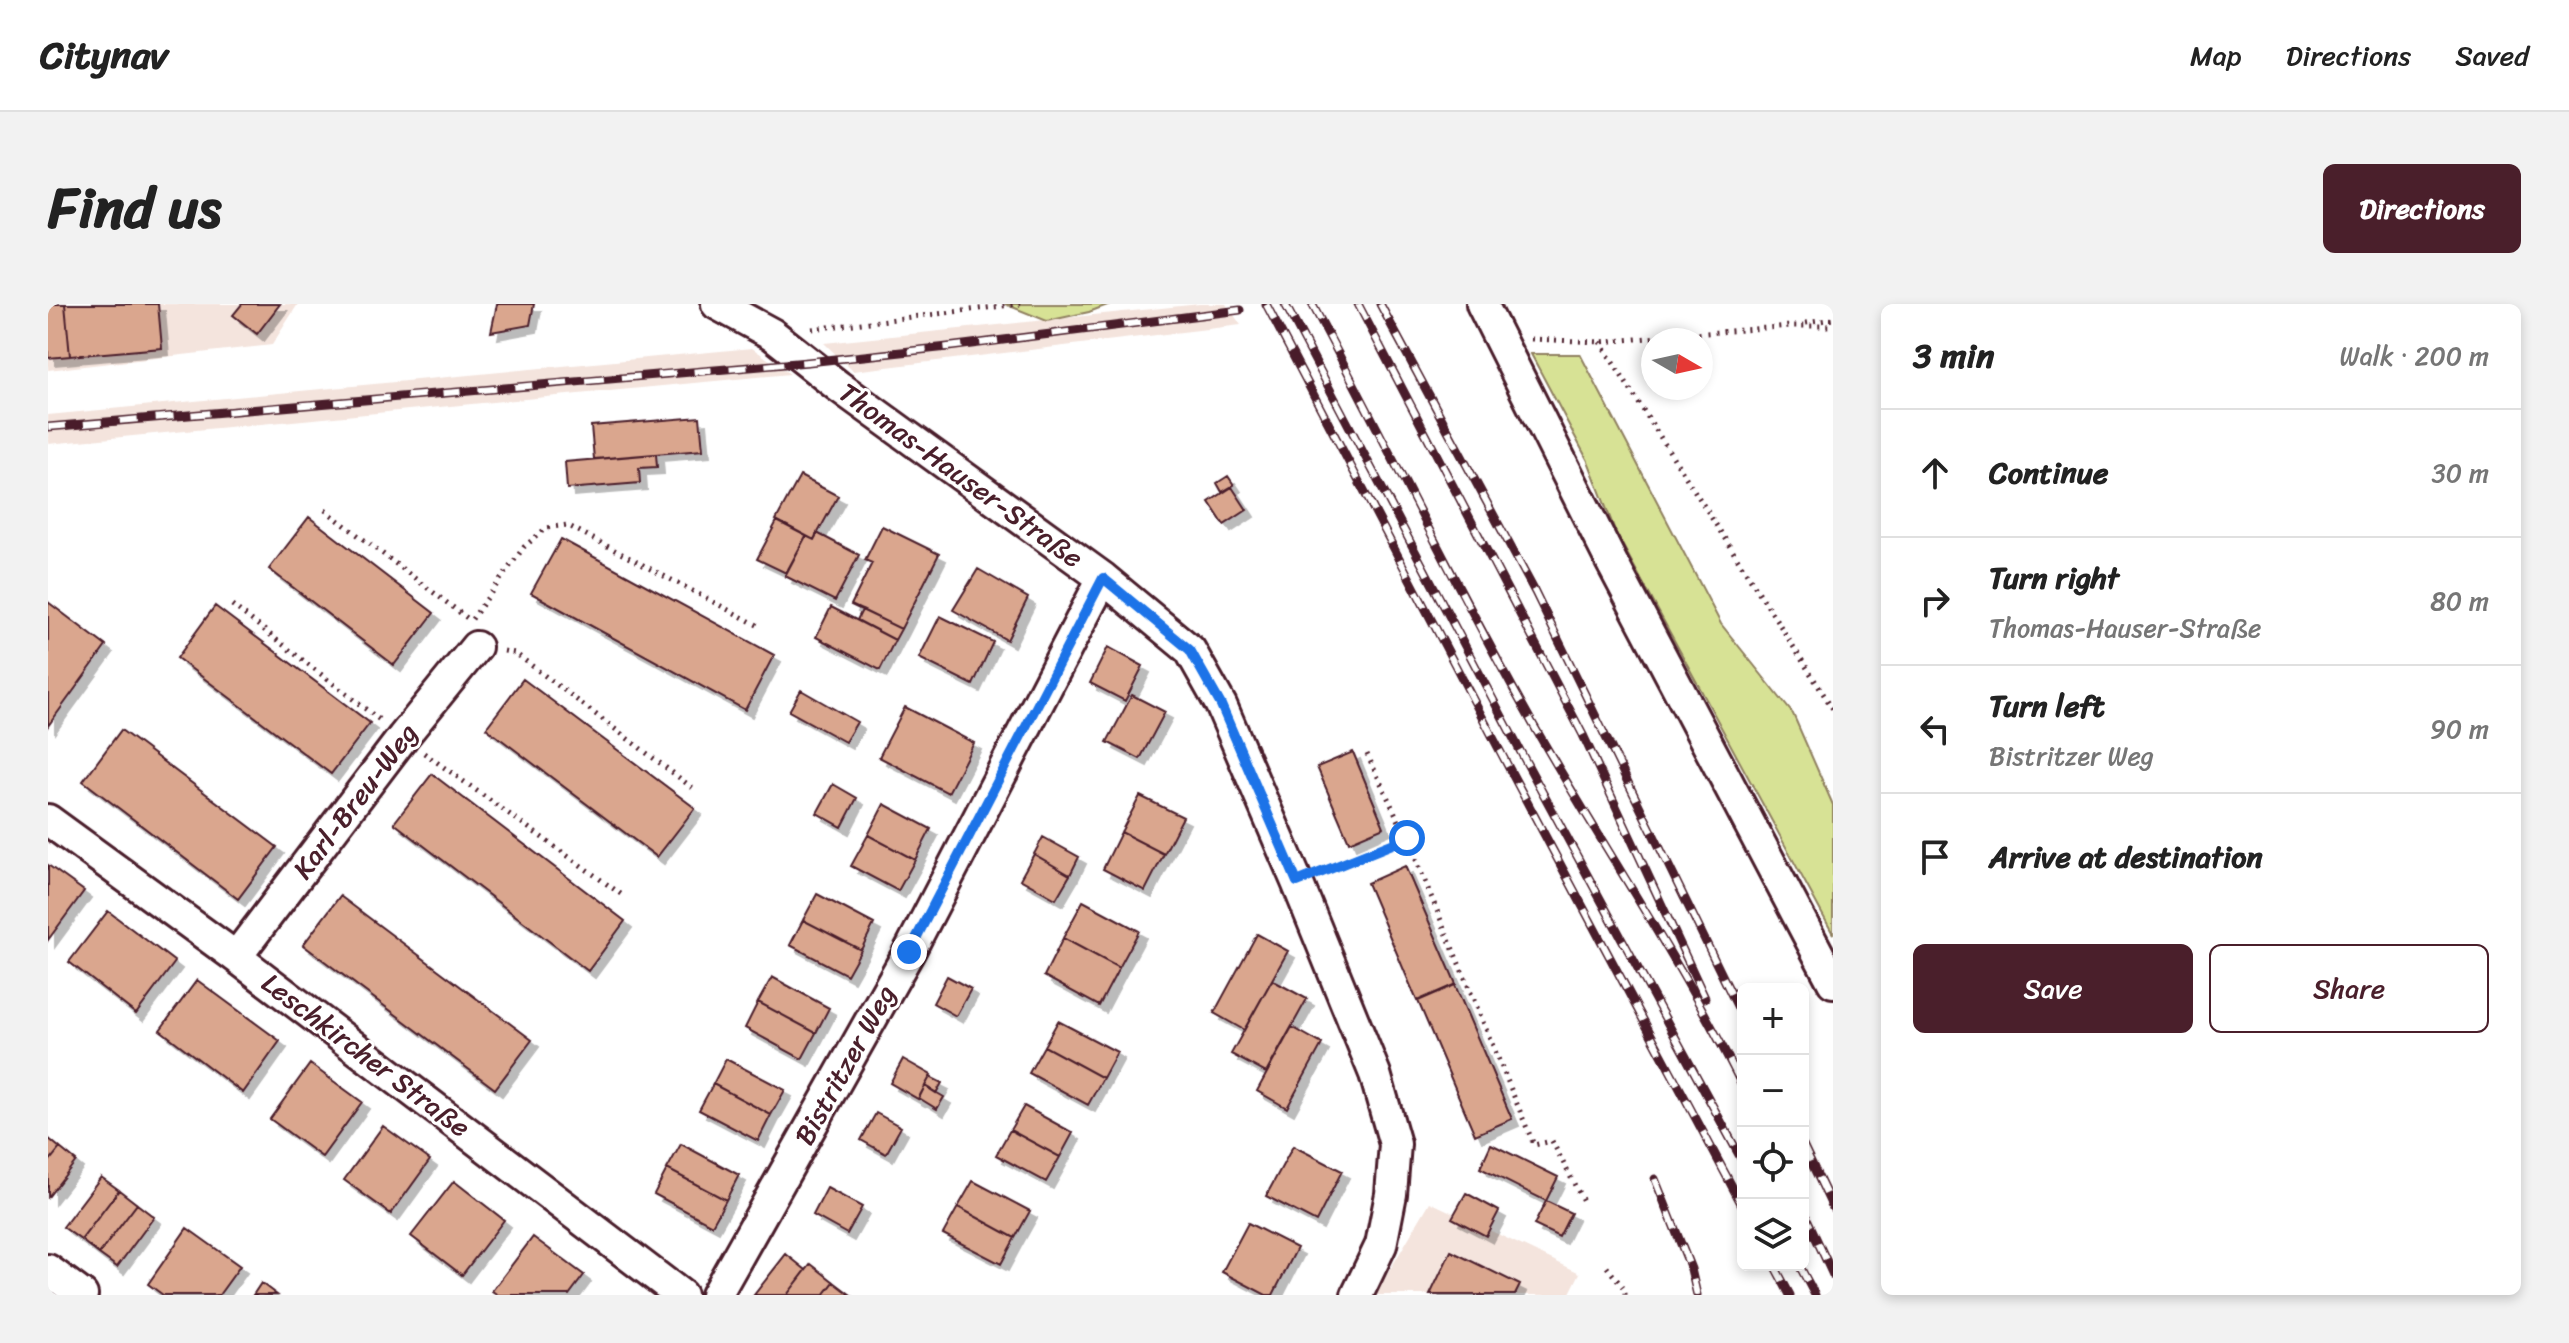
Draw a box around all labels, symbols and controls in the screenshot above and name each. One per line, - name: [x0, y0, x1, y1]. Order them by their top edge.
- text: Citynav: [40, 22, 168, 89]
- text: Map: [2190, 31, 2242, 80]
- text: Directions: [2286, 31, 2411, 80]
- text: Saved: [2455, 31, 2529, 80]
- text: Find us: [48, 159, 221, 258]
- button: Directions: [2323, 164, 2521, 253]
- text: 3 min: [1913, 326, 1994, 386]
- north arrow: [1641, 328, 1713, 400]
- text: Walk · 200 m: [2340, 333, 2489, 379]
- street label: Thomas-Hauser-Straße: [828, 369, 1094, 581]
- text: Continue: [1989, 446, 2108, 500]
- text: 30 m: [2432, 450, 2489, 496]
- icon: ahead: [1913, 451, 1957, 495]
- text: Turn right: [1989, 551, 2119, 605]
- text: 80 m: [2430, 578, 2489, 624]
- icon: right: [1913, 579, 1957, 623]
- text: Thomas-Hauser-Straße: [1989, 605, 2261, 651]
- text: Turn left: [1989, 679, 2105, 733]
- text: 90 m: [2430, 706, 2489, 752]
- icon: left: [1913, 707, 1957, 751]
- street label: Karl-Breu-Weg: [279, 712, 431, 890]
- text: Bistritzer Weg: [1989, 733, 2154, 779]
- route start: [1389, 820, 1425, 856]
- text: Arrive at destination: [1989, 830, 2263, 884]
- icon: arrive: [1913, 835, 1957, 879]
- route end: [891, 934, 927, 970]
- button: Save: [1913, 944, 2193, 1033]
- button: Share: [2209, 944, 2489, 1033]
- street label: Leschkircher Straße: [251, 960, 481, 1150]
- street label: Bistritzer Weg: [781, 975, 909, 1155]
- map controls: [1737, 983, 1809, 1271]
- button: +: [1737, 983, 1809, 1055]
- button: −: [1737, 1055, 1809, 1127]
- button: locate: [1737, 1127, 1809, 1199]
- button: layers: [1737, 1199, 1809, 1271]

